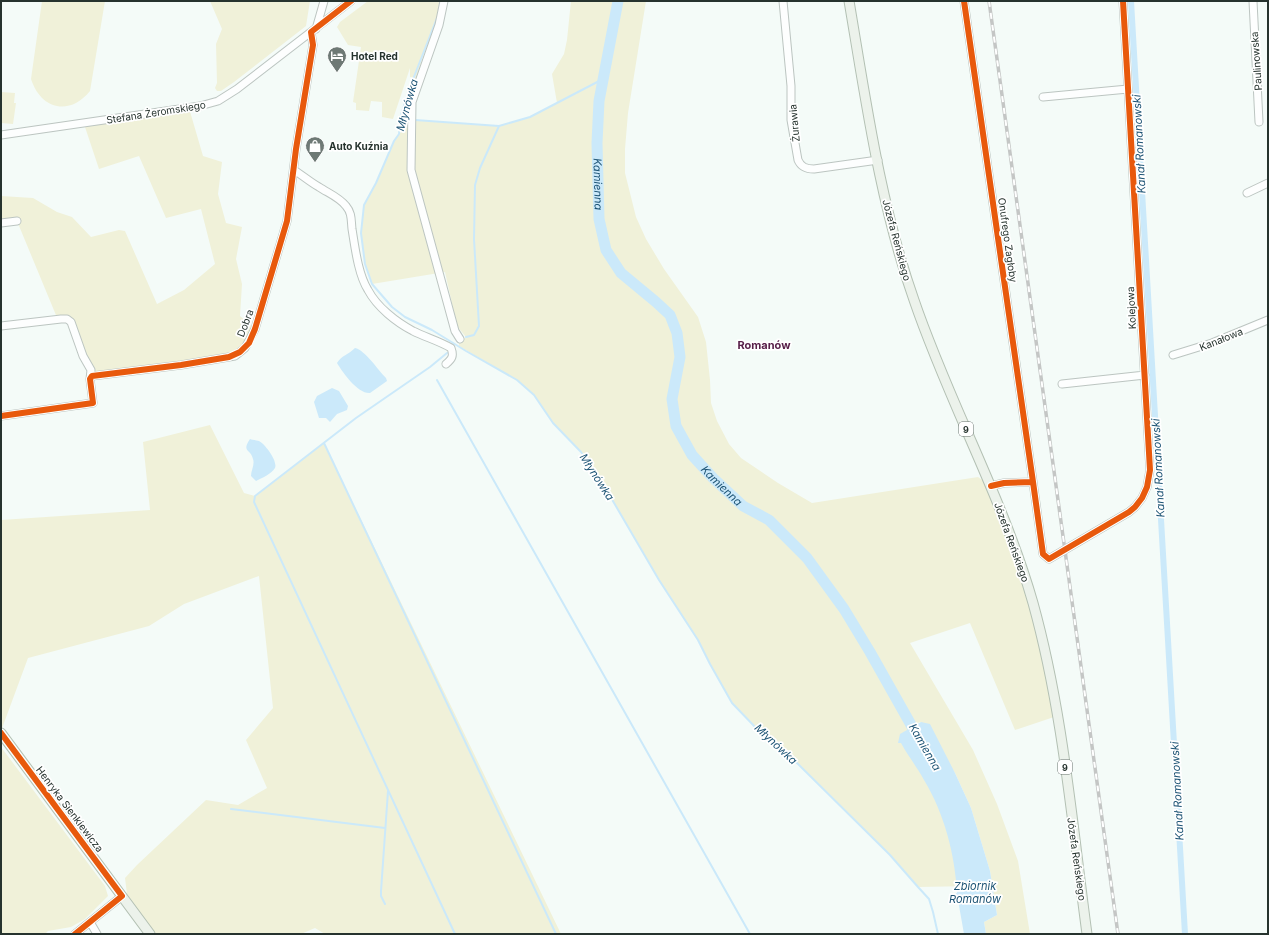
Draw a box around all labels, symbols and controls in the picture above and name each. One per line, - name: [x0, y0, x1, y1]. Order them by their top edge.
- street label: Paulinowska: [1248, 31, 1264, 91]
- hotel icon: Hotel Red: [326, 45, 348, 73]
- place label: Hotel Red: [351, 50, 398, 62]
- water label: Młynówka: [393, 77, 421, 133]
- water label: Kanał Romanowski: [1129, 94, 1149, 194]
- street label: Stefana Żeromskiego: [105, 97, 207, 126]
- street label: Żurawia: [785, 104, 802, 142]
- shop icon: Auto Kuźnia: [304, 135, 326, 163]
- place label: Auto Kuźnia: [329, 140, 389, 152]
- water label: Kamienna: [590, 158, 606, 211]
- street label: Onufrego Zagłoby: [996, 197, 1020, 284]
- street label: Józefa Reńskiego: [880, 198, 914, 282]
- street label: Kolejowa: [1124, 286, 1138, 330]
- street label: Dobra: [234, 307, 256, 339]
- street label: Kanałowa: [1197, 325, 1245, 353]
- district label: Romanów: [737, 338, 791, 352]
- water label: Kanał Romanowski: [1148, 418, 1168, 518]
- road number: 9: [959, 422, 973, 436]
- water label: Młynówka: [577, 451, 618, 503]
- water label: Kamienna: [698, 463, 745, 509]
- street label: Józefa Reńskiego: [992, 501, 1032, 583]
- water label: Młynówka: [752, 721, 800, 767]
- water label: Kamienna: [906, 721, 944, 773]
- water label: Kanał Romanowski: [1167, 741, 1187, 841]
- road number: 9: [1058, 760, 1072, 774]
- street label: Henryka Sienkiewicza: [34, 764, 106, 854]
- street label: Józefa Reńskiego: [1065, 817, 1089, 901]
- water label: Zbiornik Romanów: [949, 879, 1002, 906]

